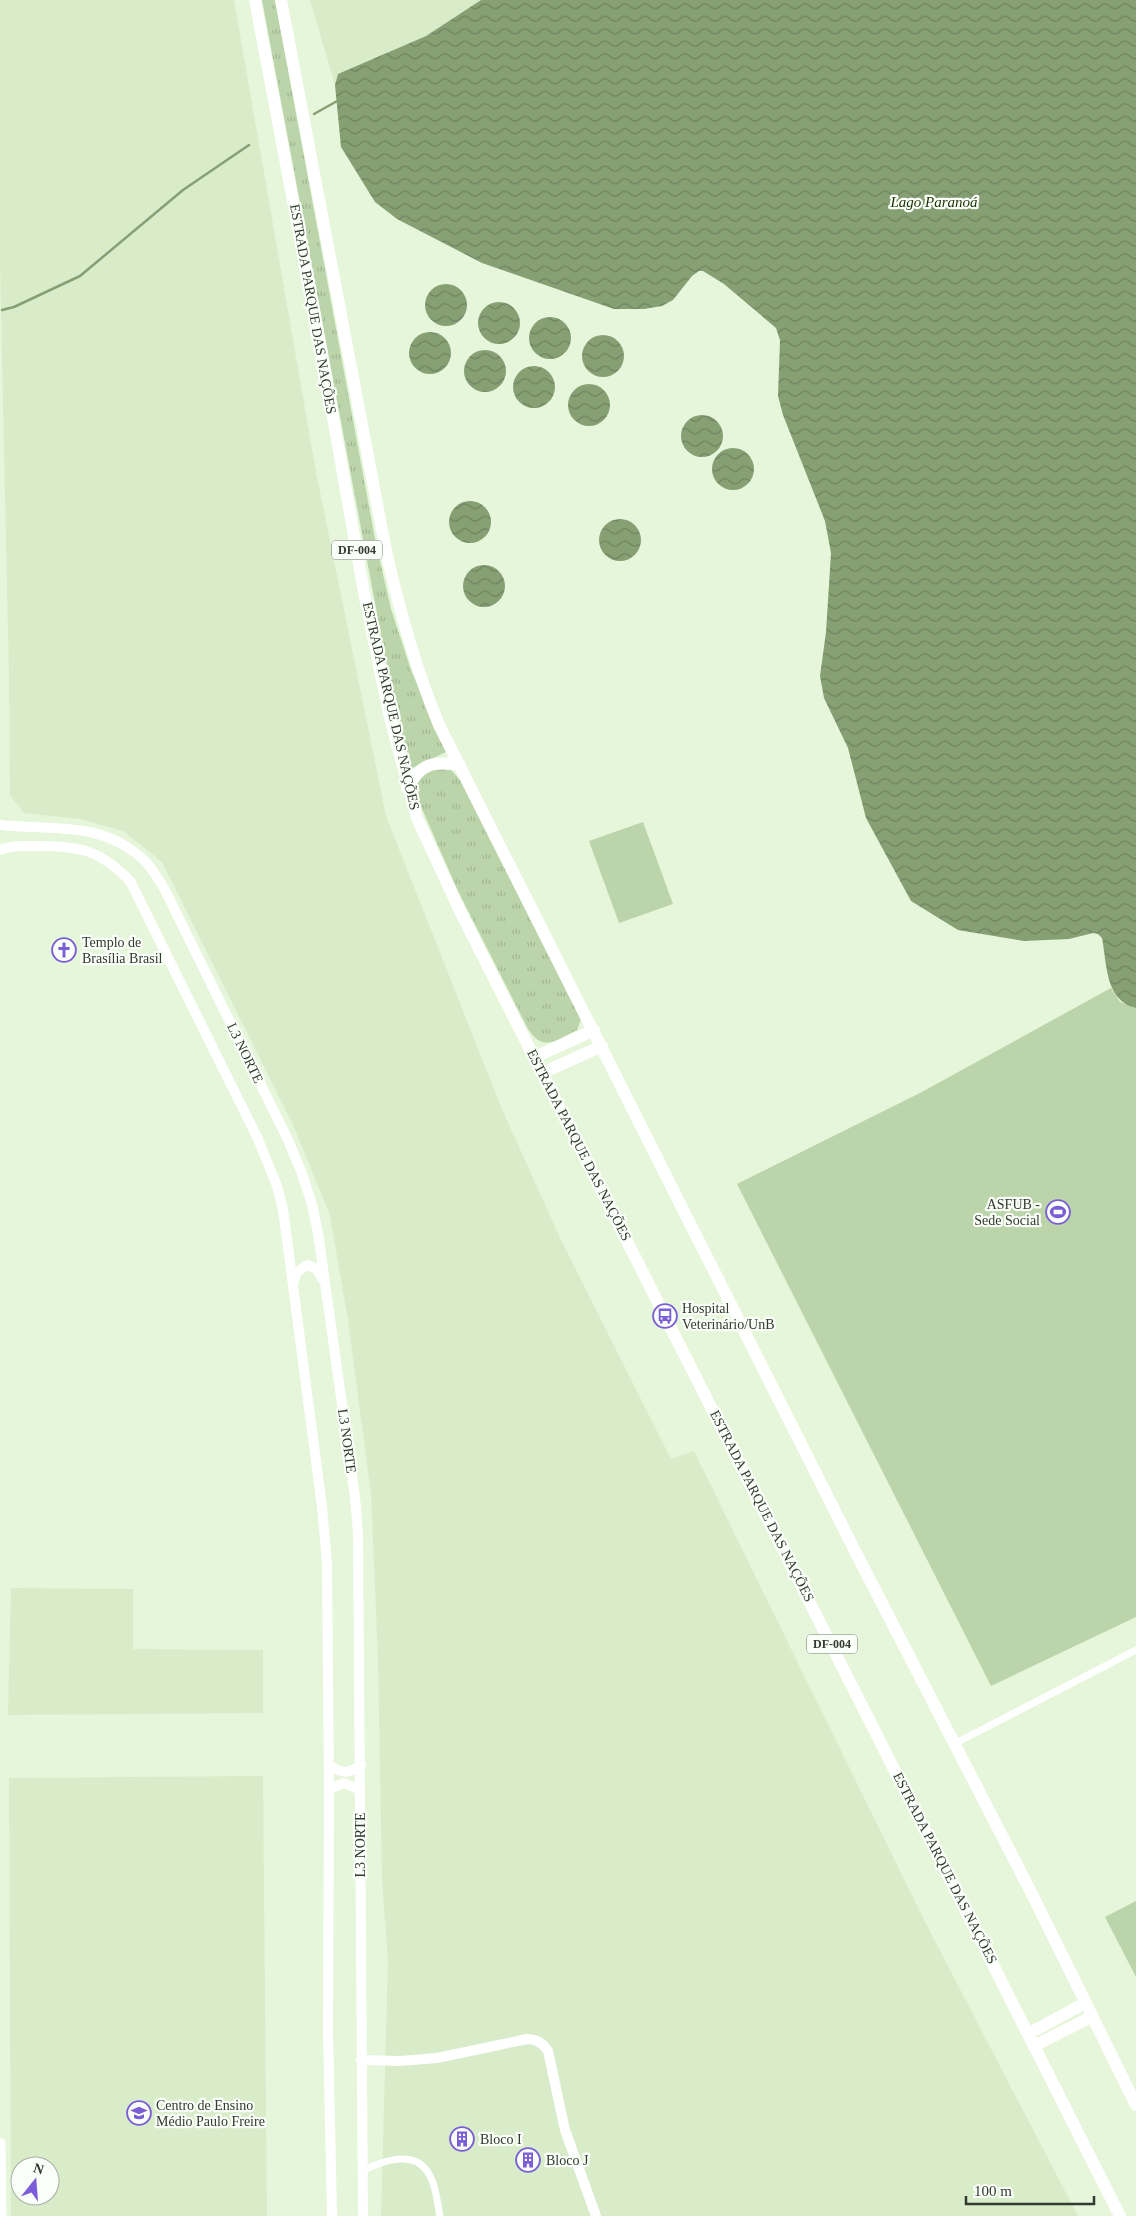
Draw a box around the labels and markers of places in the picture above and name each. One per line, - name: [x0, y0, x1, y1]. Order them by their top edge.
- place label: Templo de Brasília Brasil: [82, 935, 163, 966]
- church icon: Templo de Brasília Brasil: [51, 937, 77, 963]
- place label: ASFUB - Sede Social: [974, 1197, 1040, 1228]
- sports icon: ASFUB - Sede Social: [1045, 1199, 1071, 1225]
- place label: Hospital Veterinário/UnB: [682, 1301, 775, 1332]
- bus stop icon: Hospital Veterinário/UnB: [652, 1303, 678, 1329]
- place label: Centro de Ensino Médio Paulo Freire: [156, 2098, 265, 2129]
- school or university icon: Centro de Ensino Médio Paulo Freire: [126, 2100, 152, 2126]
- building icon: Bloco I: [449, 2126, 475, 2152]
- place label: Bloco I: [480, 2132, 522, 2147]
- building icon: Bloco J: [515, 2147, 541, 2173]
- place label: Bloco J: [546, 2153, 589, 2168]

